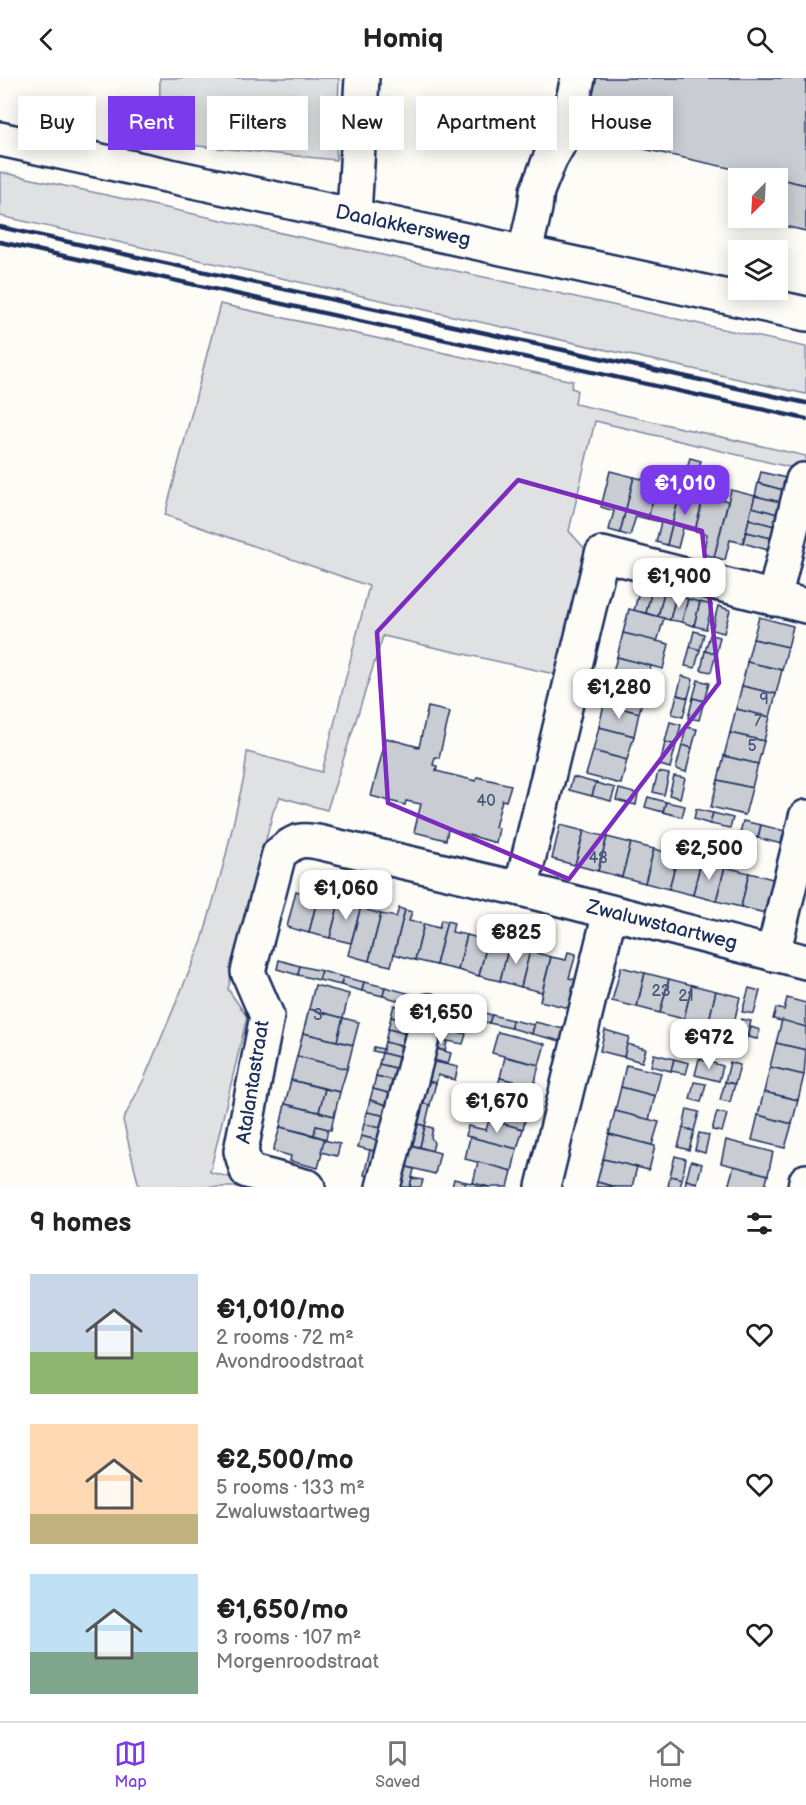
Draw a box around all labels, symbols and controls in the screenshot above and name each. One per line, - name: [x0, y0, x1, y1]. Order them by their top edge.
- icon: back: [30, 23, 63, 56]
- text: Homiq: [363, 23, 443, 55]
- icon: search: [743, 23, 776, 56]
- chip: Buy: [18, 96, 96, 150]
- chip: Rent: [108, 96, 195, 150]
- chip: Filters: [207, 96, 308, 150]
- chip: New: [320, 96, 404, 150]
- chip: Apartment: [416, 96, 557, 150]
- chip: House: [569, 96, 673, 150]
- north arrow: [728, 168, 788, 228]
- map controls: [728, 168, 788, 300]
- street label: Daalakkersweg: [333, 200, 473, 252]
- button: layers: [728, 240, 788, 300]
- pin: €1,010: [636, 465, 734, 516]
- text: €1,010: [654, 472, 716, 496]
- pin: €1,900: [630, 558, 728, 609]
- text: €1,900: [647, 565, 711, 589]
- pin: €1,280: [570, 669, 668, 720]
- text: €1,280: [587, 676, 651, 700]
- house number: 9: [759, 690, 769, 709]
- house number: 7: [754, 712, 762, 731]
- house number: 5: [747, 737, 757, 756]
- house number: 40: [476, 792, 496, 811]
- pin: €2,500: [660, 830, 758, 881]
- text: €2,500: [675, 837, 743, 861]
- house number: 48: [588, 849, 608, 868]
- pin: €1,060: [297, 870, 395, 921]
- text: €1,060: [314, 877, 378, 901]
- street label: Zwaluwstaartweg: [583, 894, 740, 955]
- pin: €825: [480, 914, 552, 965]
- text: €825: [491, 921, 541, 945]
- house number: 23: [652, 982, 671, 1001]
- house number: 21: [678, 987, 694, 1006]
- pin: €1,650: [392, 994, 490, 1045]
- text: €1,650: [409, 1001, 473, 1025]
- house number: 3: [313, 1006, 323, 1025]
- street label: Atalantastraat: [231, 1019, 275, 1145]
- pin: €972: [673, 1019, 745, 1070]
- text: €972: [684, 1026, 734, 1050]
- pin: €1,670: [448, 1083, 546, 1134]
- text: €1,670: [465, 1090, 529, 1114]
- icon: filters: [743, 1207, 776, 1240]
- text: 9 homes: [30, 1208, 131, 1239]
- text: €1,010/mo: [216, 1295, 345, 1326]
- icon: home: [78, 1298, 150, 1370]
- icon: heart: [743, 1318, 776, 1351]
- text: 2 rooms · 72 m²: [216, 1326, 354, 1350]
- text: Avondroodstraat: [216, 1350, 364, 1374]
- text: €2,500/mo: [216, 1445, 354, 1476]
- icon: home: [78, 1448, 150, 1520]
- icon: heart: [743, 1468, 776, 1501]
- text: 5 rooms · 133 m²: [216, 1476, 365, 1500]
- text: Zwaluwstaartweg: [216, 1500, 370, 1524]
- text: €1,650/mo: [216, 1595, 348, 1626]
- icon: home: [78, 1598, 150, 1670]
- icon: heart: [743, 1618, 776, 1651]
- text: 3 rooms · 107 m²: [216, 1626, 361, 1650]
- text: Morgenroodstraat: [216, 1650, 379, 1674]
- tab: Map: [114, 1737, 147, 1792]
- tab: Saved: [375, 1737, 420, 1792]
- tab: Home: [648, 1737, 692, 1792]

